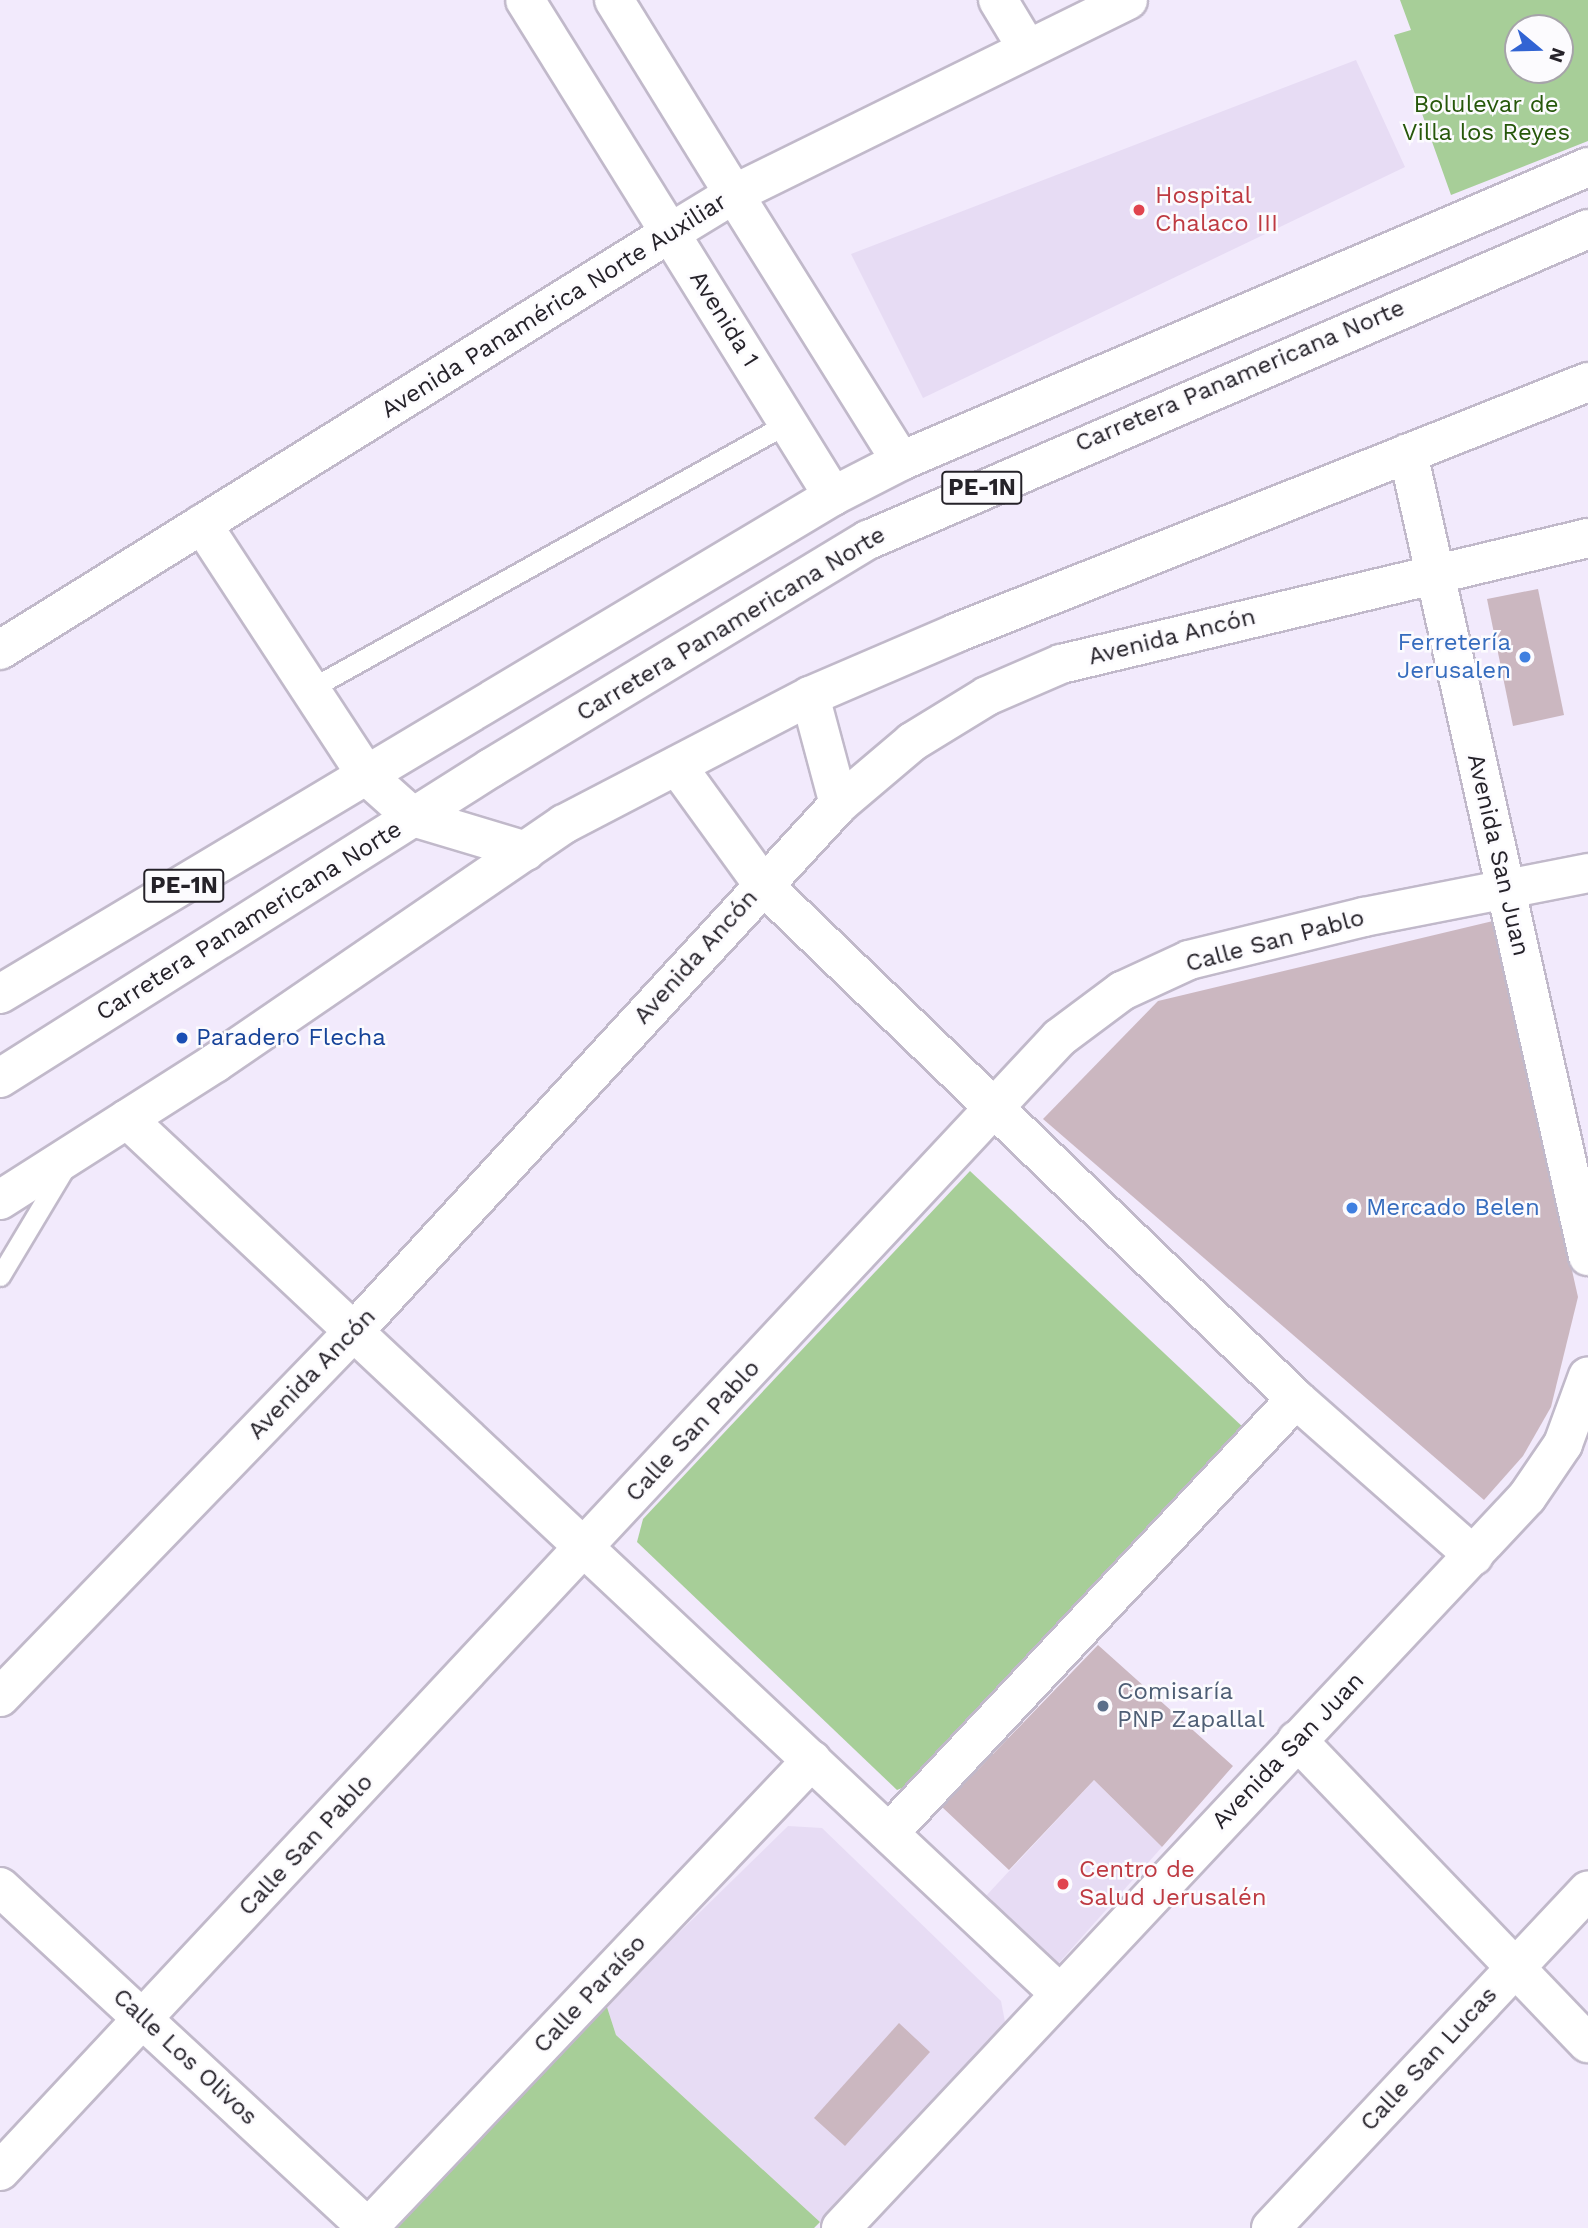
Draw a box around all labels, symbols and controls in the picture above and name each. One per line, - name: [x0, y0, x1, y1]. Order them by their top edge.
- north arrow: [1504, 14, 1574, 84]
- text: N: [1544, 45, 1571, 66]
- park label: Bolulevar de Villa los Reyes: [1402, 91, 1570, 147]
- place label: Hospital Chalaco III: [1155, 182, 1278, 238]
- street label: Avenida Panamérica Norte Auxiliar: [375, 187, 733, 425]
- marker: Hospital Chalaco III: [1129, 200, 1149, 220]
- street label: Avenida 1: [683, 265, 765, 373]
- street label: Carretera Panamericana Norte: [1071, 293, 1409, 459]
- road number: PE-1N: [940, 468, 1024, 508]
- street label: Carretera Panamericana Norte: [571, 520, 891, 728]
- street label: Avenida Ancón: [1085, 602, 1259, 672]
- place label: Ferretería Jerusalen: [1397, 629, 1511, 685]
- marker: Ferretería Jerusalen: [1517, 649, 1533, 665]
- street label: Avenida San Juan: [1461, 751, 1535, 959]
- street label: Carretera Panamericana Norte: [90, 814, 408, 1028]
- road number: PE-1N: [142, 866, 226, 906]
- street label: Avenida Ancón: [627, 883, 765, 1031]
- street label: Calle San Pablo: [1183, 903, 1367, 979]
- place label: Paradero Flecha: [196, 1024, 386, 1052]
- marker: Paradero Flecha: [174, 1030, 190, 1046]
- place label: Mercado Belen: [1366, 1194, 1540, 1222]
- marker: Mercado Belen: [1344, 1200, 1360, 1216]
- street label: Avenida Ancón: [242, 1302, 382, 1446]
- street label: Calle San Pablo: [620, 1354, 766, 1508]
- street label: Avenida San Juan: [1205, 1666, 1371, 1836]
- place label: Comisaría PNP Zapallal: [1117, 1678, 1265, 1734]
- marker: Comisaría PNP Zapallal: [1095, 1698, 1111, 1714]
- street label: Calle San Pablo: [233, 1768, 379, 1922]
- place label: Centro de Salud Jerusalén: [1079, 1856, 1267, 1912]
- marker: Centro de Salud Jerusalén: [1053, 1874, 1073, 1894]
- street label: Calle Paraíso: [528, 1929, 652, 2059]
- street label: Calle San Lucas: [1355, 1981, 1503, 2137]
- street label: Calle Los Olivos: [107, 1983, 263, 2131]

